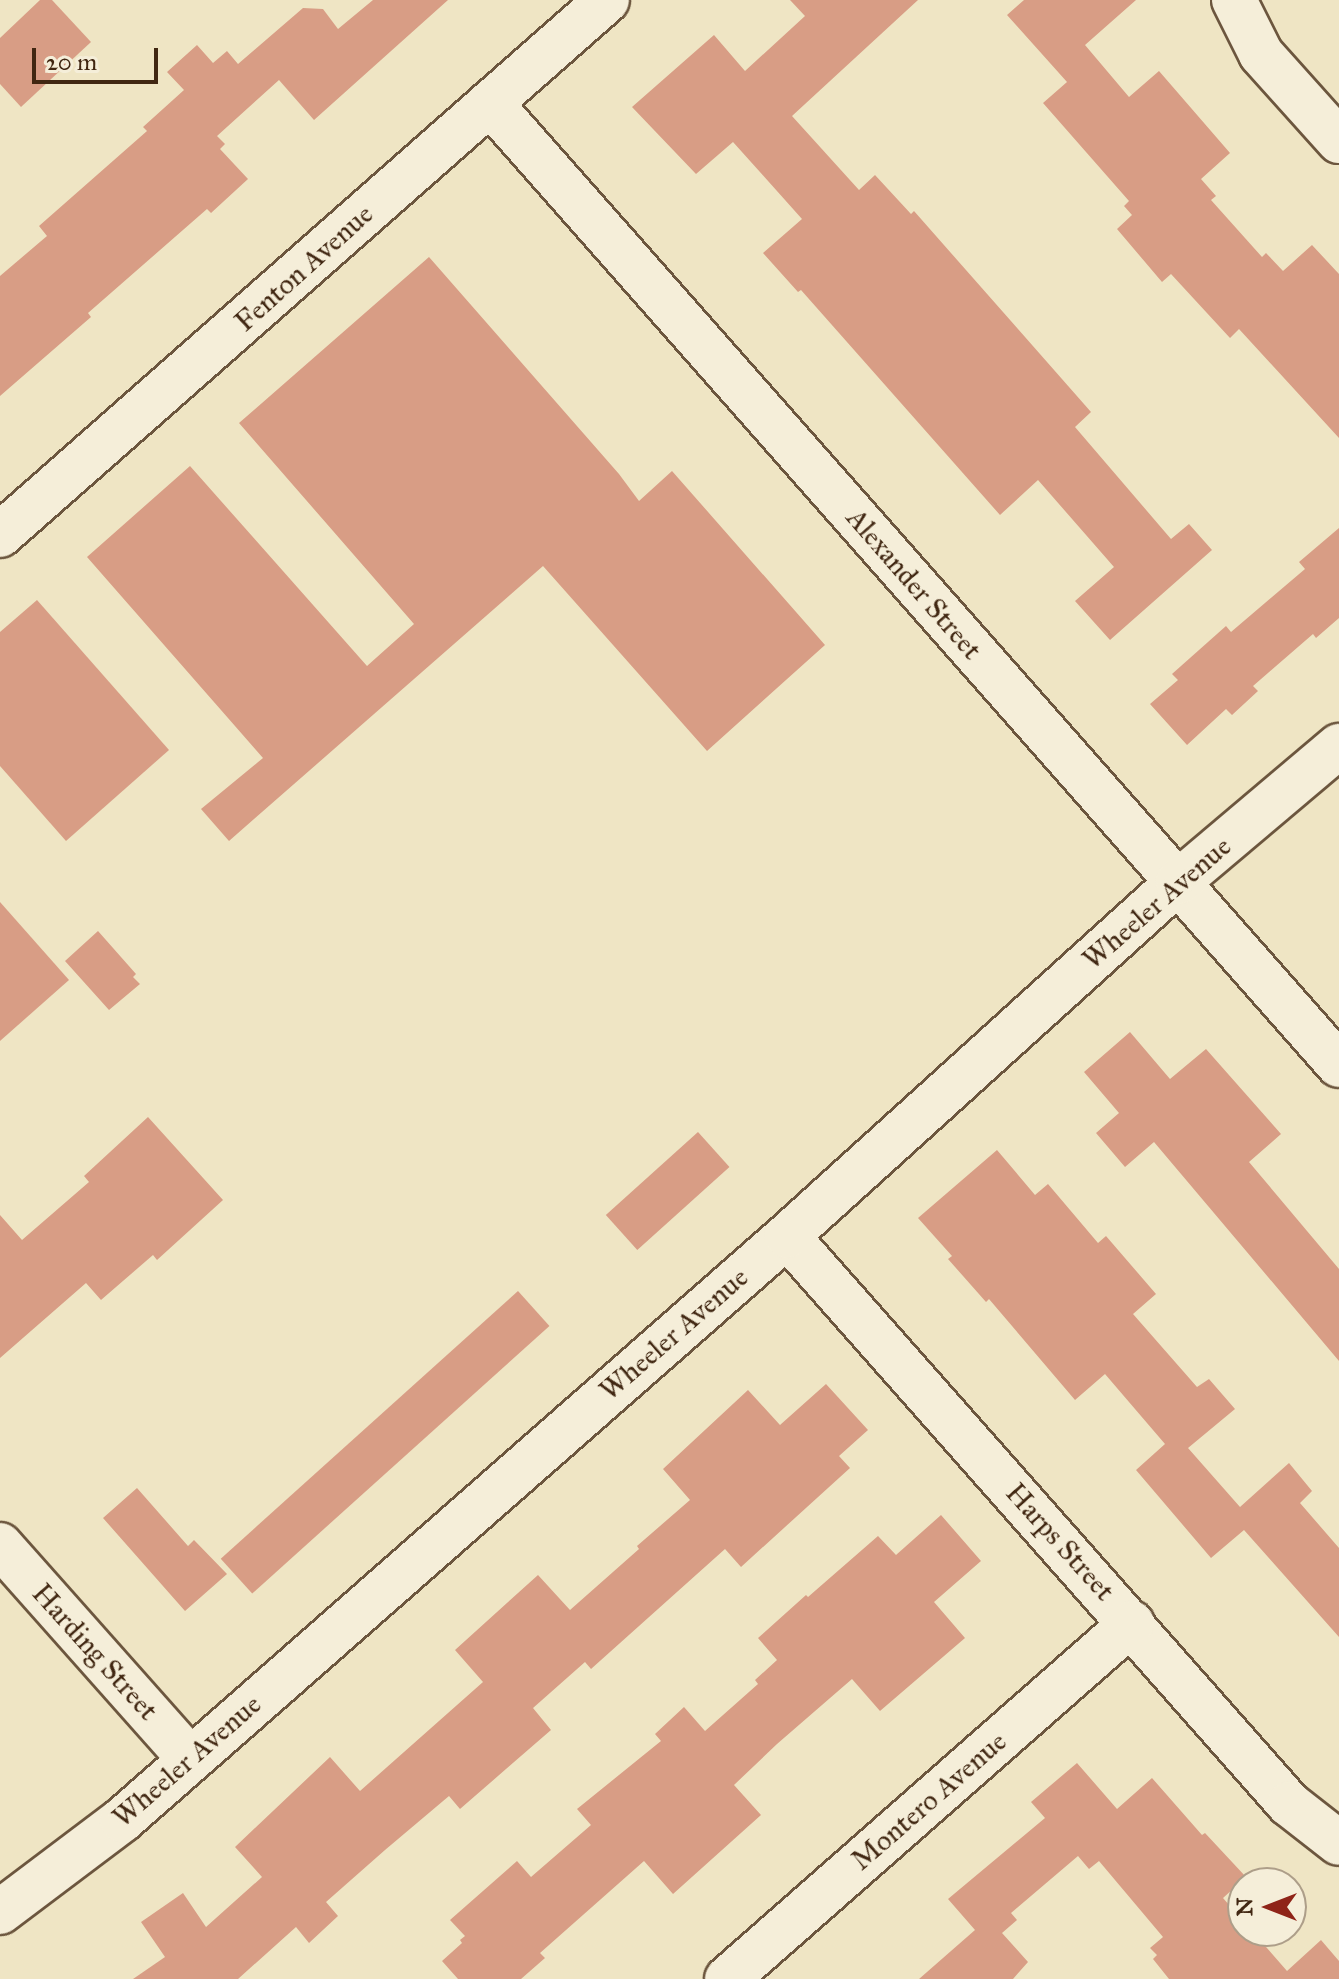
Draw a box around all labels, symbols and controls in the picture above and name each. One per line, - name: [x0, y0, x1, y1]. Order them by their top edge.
- scale bar: [36, 32, 162, 82]
- text: 20 m: [46, 47, 97, 77]
- street label: Fenton Avenue: [228, 197, 380, 339]
- street label: Alexander Street: [839, 502, 989, 666]
- street label: Wheeler Avenue: [1076, 830, 1238, 976]
- street label: Wheeler Avenue: [593, 1261, 755, 1407]
- street label: Harps Street: [999, 1476, 1121, 1608]
- street label: Harding Street: [25, 1577, 165, 1727]
- street label: Wheeler Avenue: [106, 1688, 268, 1834]
- street label: Montero Avenue: [845, 1725, 1013, 1877]
- north arrow: [1227, 1867, 1307, 1947]
- text: N: [1231, 1898, 1258, 1916]

